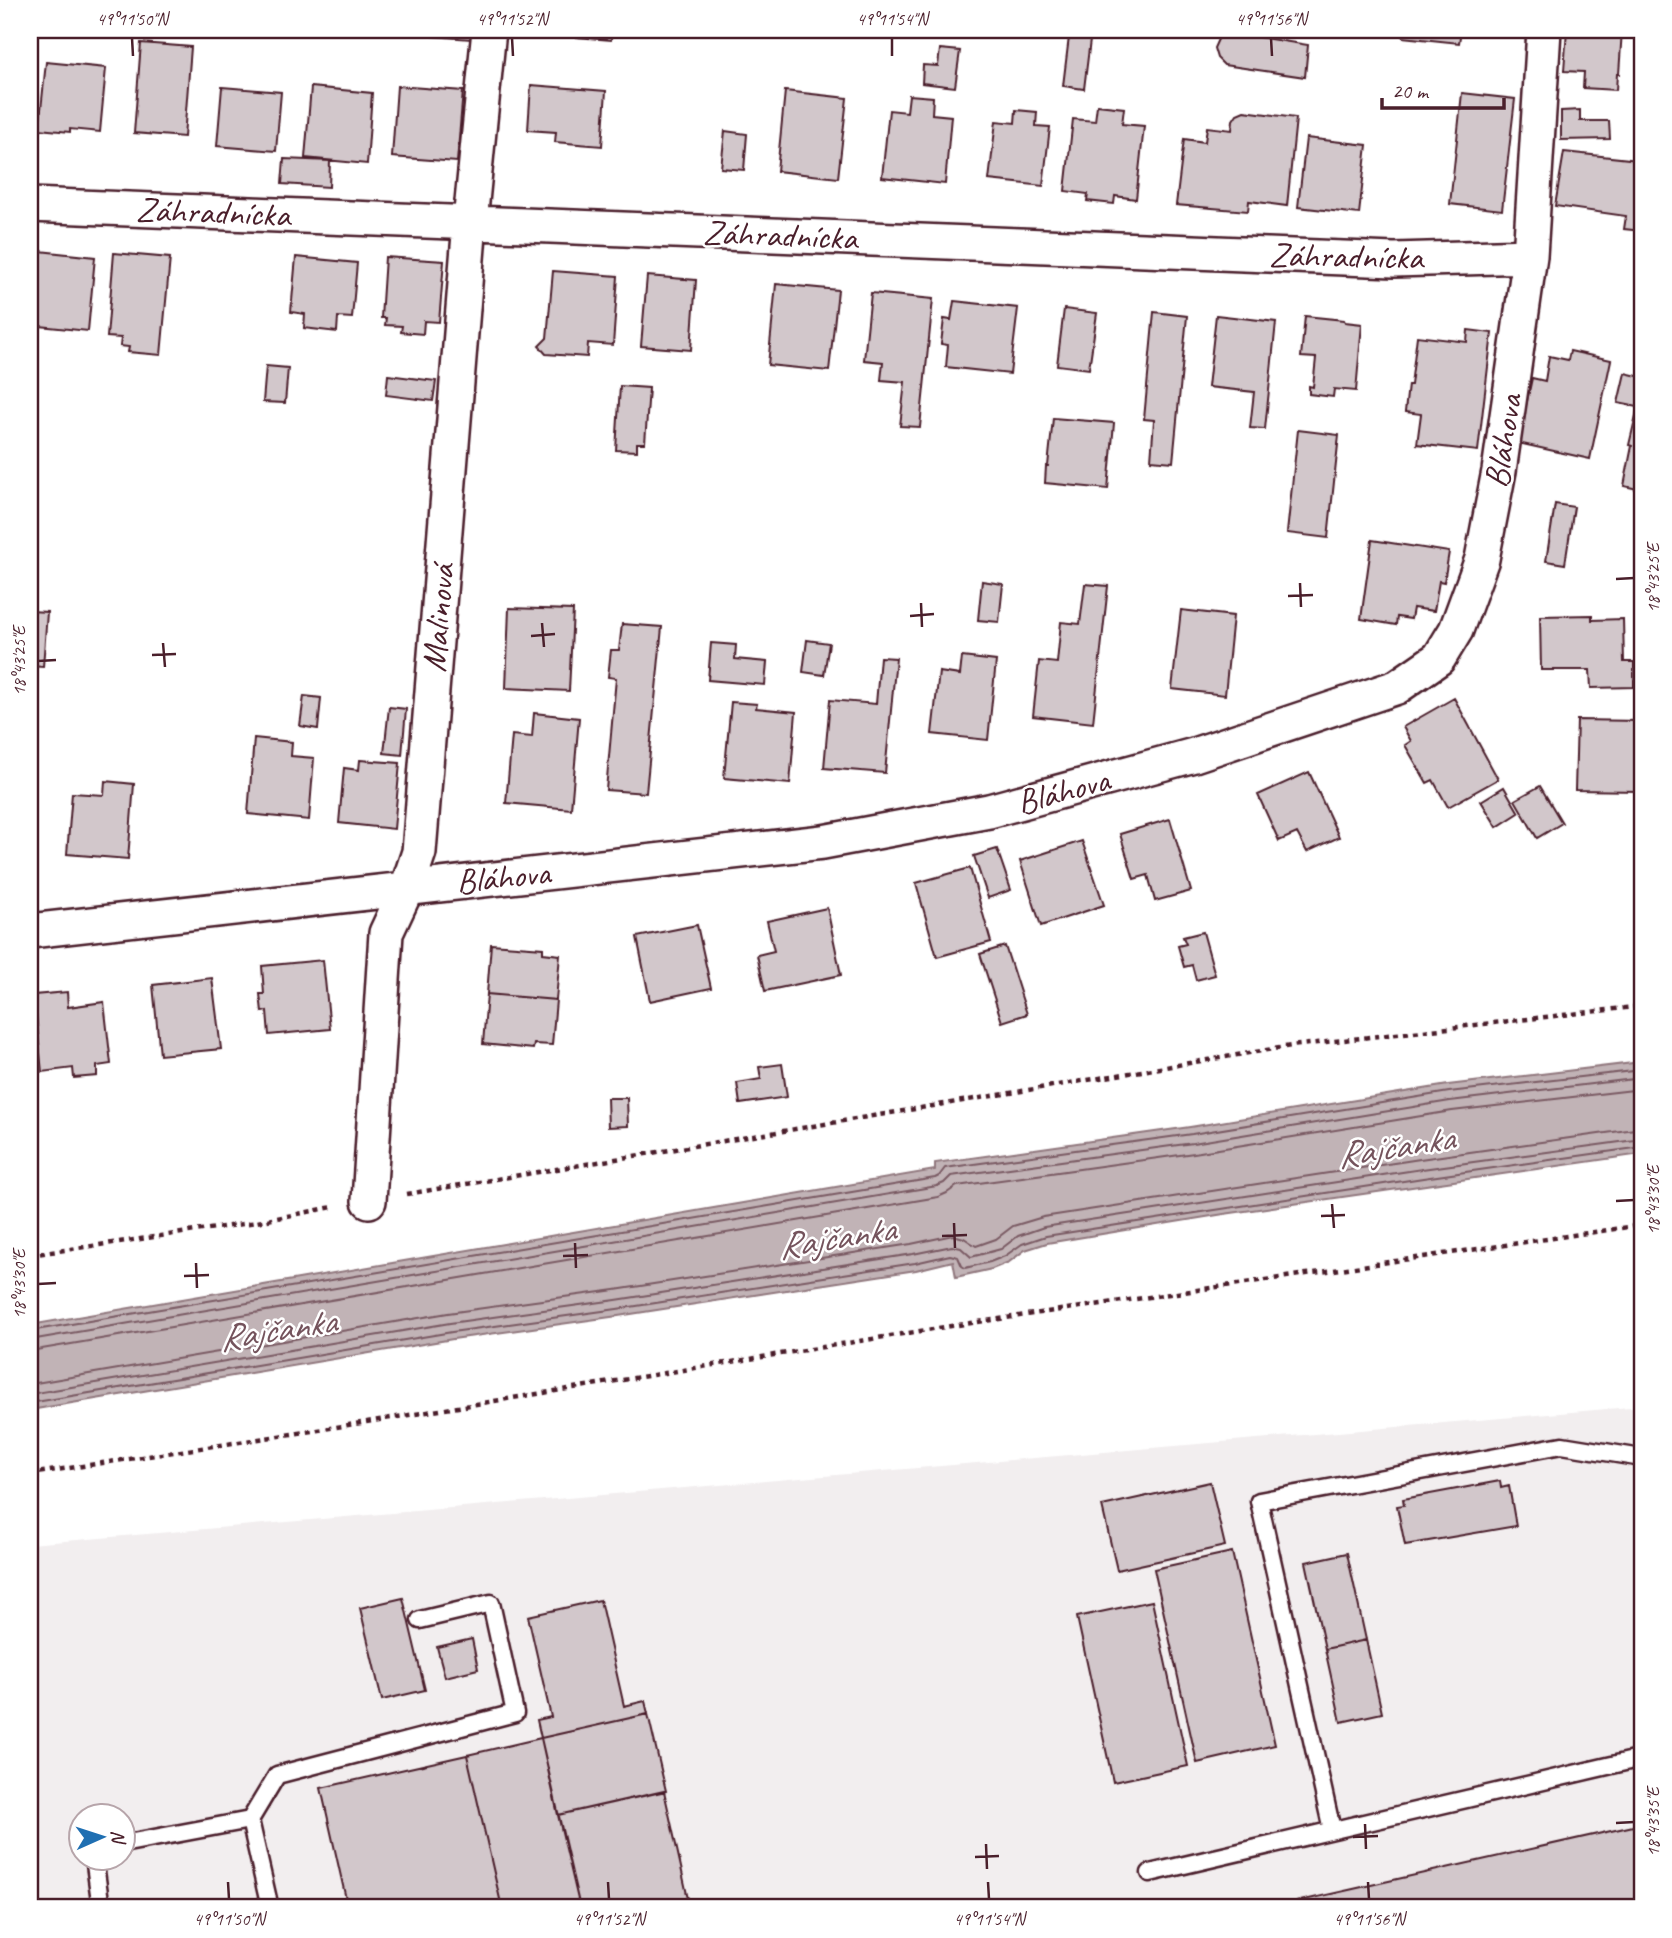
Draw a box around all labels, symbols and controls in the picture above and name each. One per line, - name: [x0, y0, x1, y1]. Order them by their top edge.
- text: 49°11'50"N: [97, 8, 171, 30]
- text: 49°11'52"N: [477, 8, 551, 30]
- text: 49°11'54"N: [857, 8, 931, 30]
- text: 49°11'56"N: [1236, 8, 1310, 30]
- scale bar: [1382, 66, 1504, 110]
- text: 20 m: [1392, 78, 1430, 104]
- street label: Záhradnícka: [135, 187, 294, 237]
- street label: Záhradnícka: [702, 210, 861, 260]
- street label: Záhradnícka: [1268, 232, 1426, 280]
- street label: Bláhova: [1473, 389, 1533, 491]
- text: 18°43'25"E: [1642, 541, 1664, 613]
- street label: Malinová: [411, 559, 465, 674]
- text: 18°43'25"E: [8, 624, 30, 696]
- street label: Bláhova: [1012, 757, 1116, 825]
- street label: Bláhova: [454, 850, 554, 904]
- water label: Rajčanka: [1333, 1113, 1460, 1178]
- text: 18°43'30"E: [1642, 1163, 1664, 1235]
- water label: Rajčanka: [774, 1204, 901, 1269]
- text: 18°43'30"E: [8, 1247, 30, 1319]
- water label: Rajčanka: [215, 1296, 342, 1361]
- text: 18°43'35"E: [1642, 1785, 1664, 1857]
- north arrow: [66, 1801, 136, 1871]
- text: N: [106, 1830, 130, 1846]
- text: 49°11'50"N: [194, 1908, 268, 1930]
- text: 49°11'52"N: [574, 1908, 648, 1930]
- text: 49°11'54"N: [954, 1908, 1028, 1930]
- text: 49°11'56"N: [1334, 1908, 1408, 1930]

